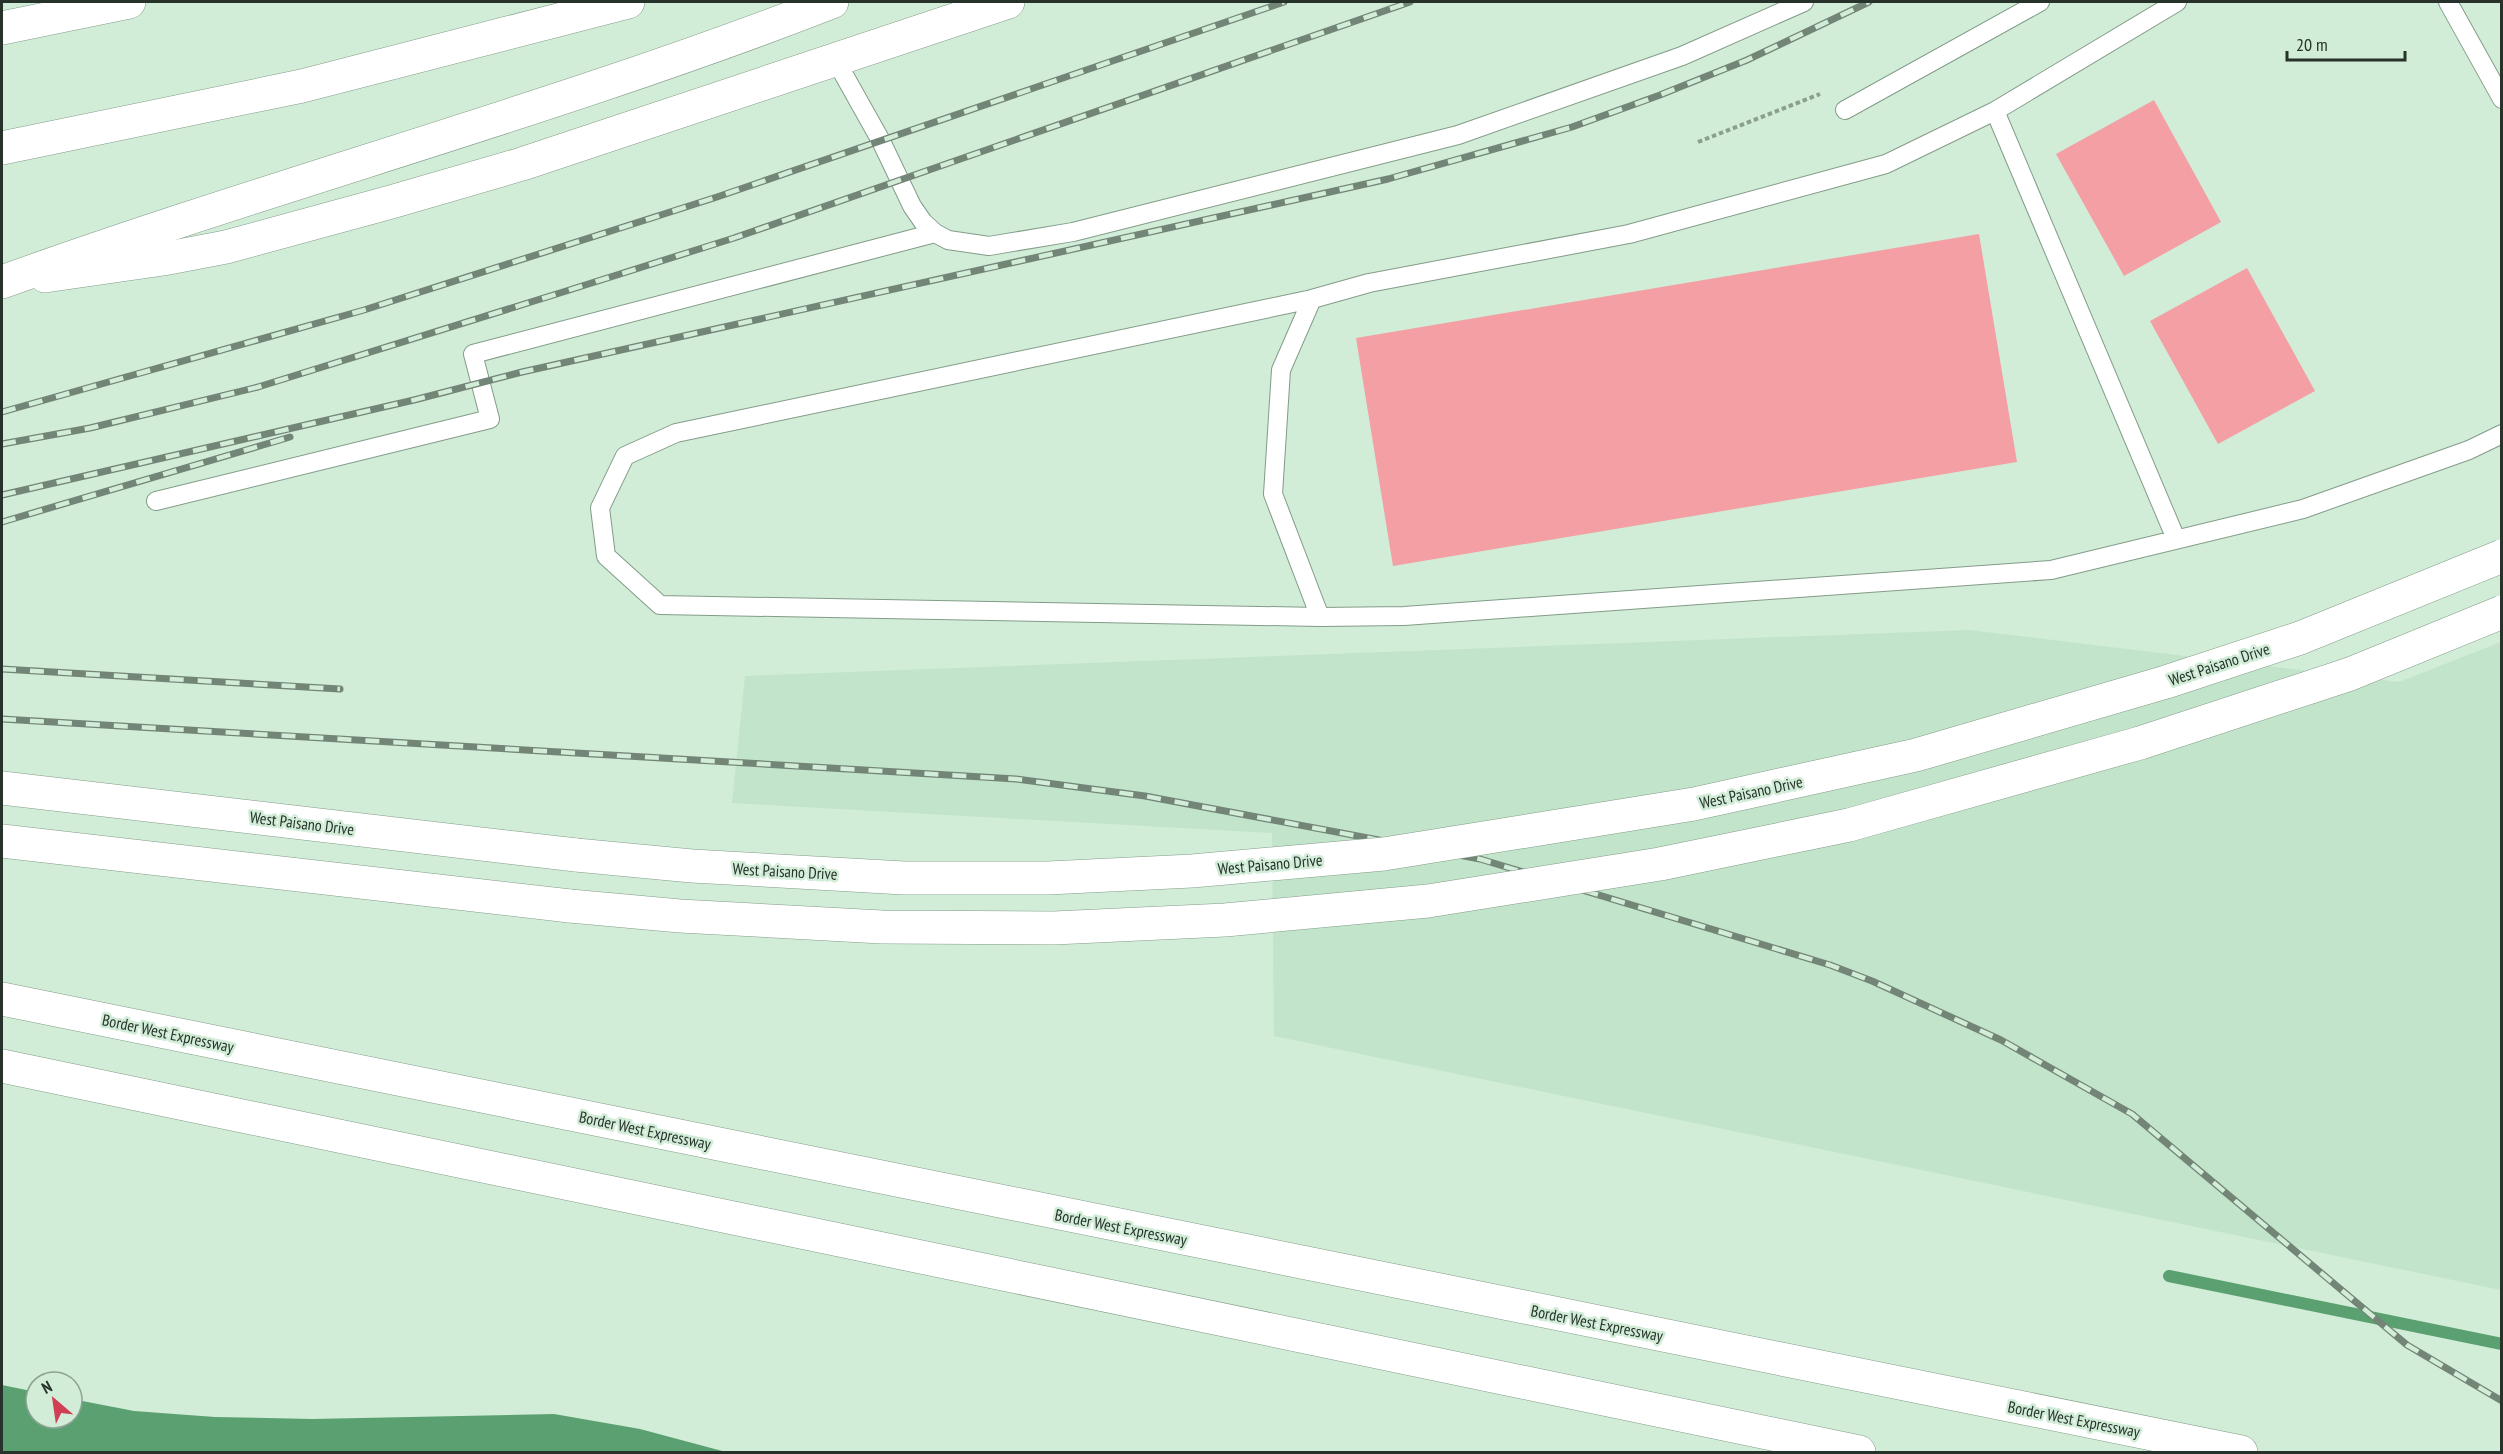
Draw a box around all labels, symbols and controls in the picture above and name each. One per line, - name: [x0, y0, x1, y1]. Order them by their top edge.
- scale bar: [2287, 24, 2406, 62]
- text: 20 m: [2296, 33, 2328, 56]
- street label: West Paisano Drive: [2166, 638, 2272, 690]
- street label: West Paisano Drive: [1698, 771, 1804, 813]
- street label: West Paisano Drive: [249, 807, 355, 839]
- street label: West Paisano Drive: [1217, 849, 1323, 879]
- street label: West Paisano Drive: [732, 858, 838, 884]
- street label: Border West Expressway: [100, 1009, 236, 1057]
- street label: Border West Expressway: [577, 1106, 713, 1154]
- street label: Border West Expressway: [1053, 1204, 1189, 1250]
- street label: Border West Expressway: [1529, 1300, 1665, 1346]
- north arrow: [24, 1370, 84, 1430]
- text: N: [38, 1376, 55, 1398]
- street label: Border West Expressway: [2006, 1396, 2142, 1442]

